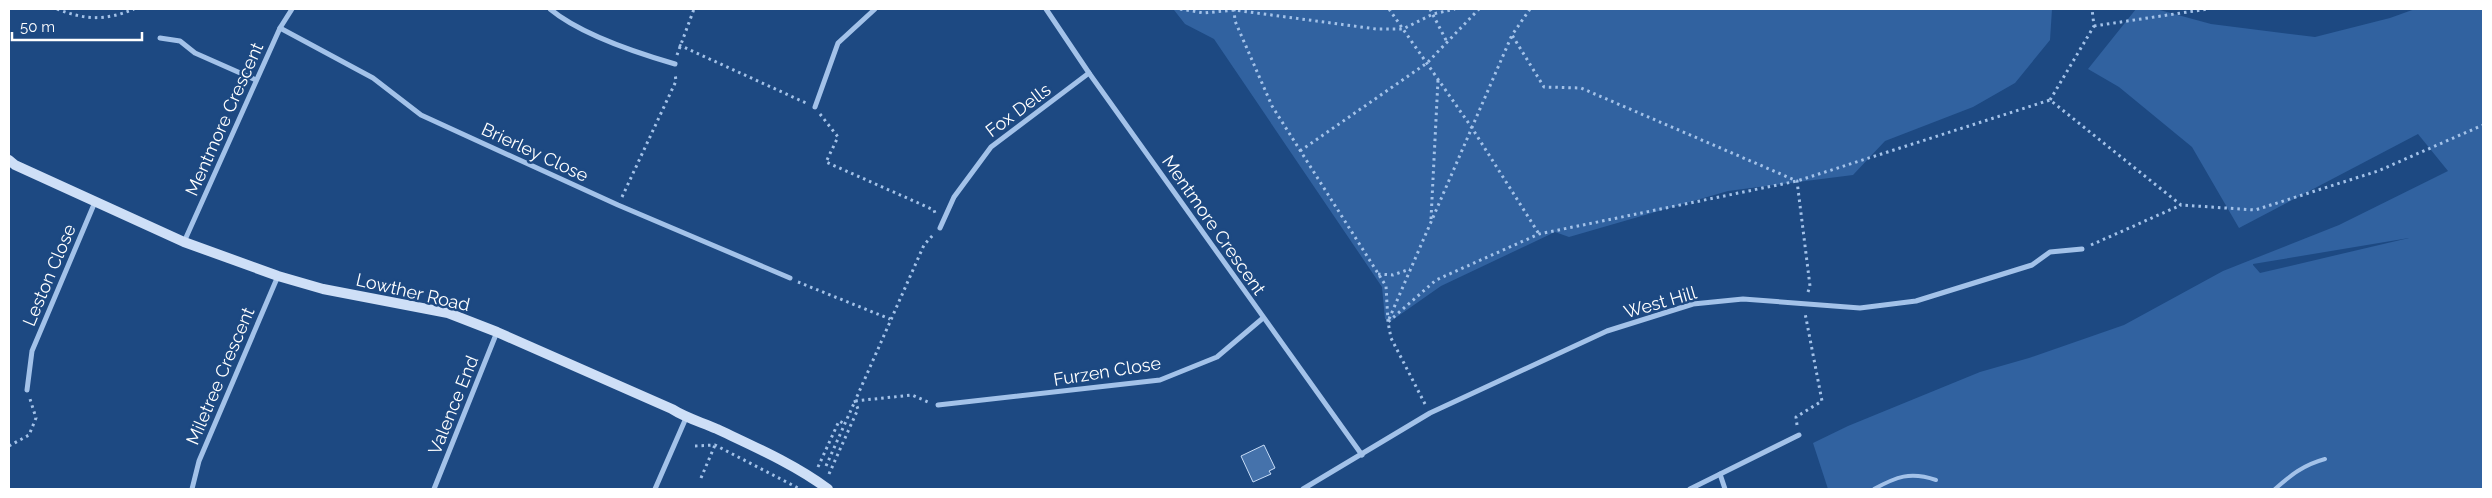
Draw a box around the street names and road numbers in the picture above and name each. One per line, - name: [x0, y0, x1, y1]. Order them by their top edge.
- street label: Mentmore Crescent: [181, 39, 267, 199]
- street label: Fox Dells: [981, 79, 1055, 141]
- street label: Brierley Close: [478, 118, 592, 186]
- street label: Mentmore Crescent: [1158, 151, 1270, 299]
- street label: Leston Close: [18, 221, 80, 329]
- street label: Lowther Road: [354, 269, 472, 315]
- street label: West Hill: [1621, 282, 1699, 322]
- street label: Miletree Crescent: [182, 304, 258, 448]
- street label: Furzen Close: [1052, 352, 1163, 390]
- street label: Valence End: [424, 353, 482, 457]

